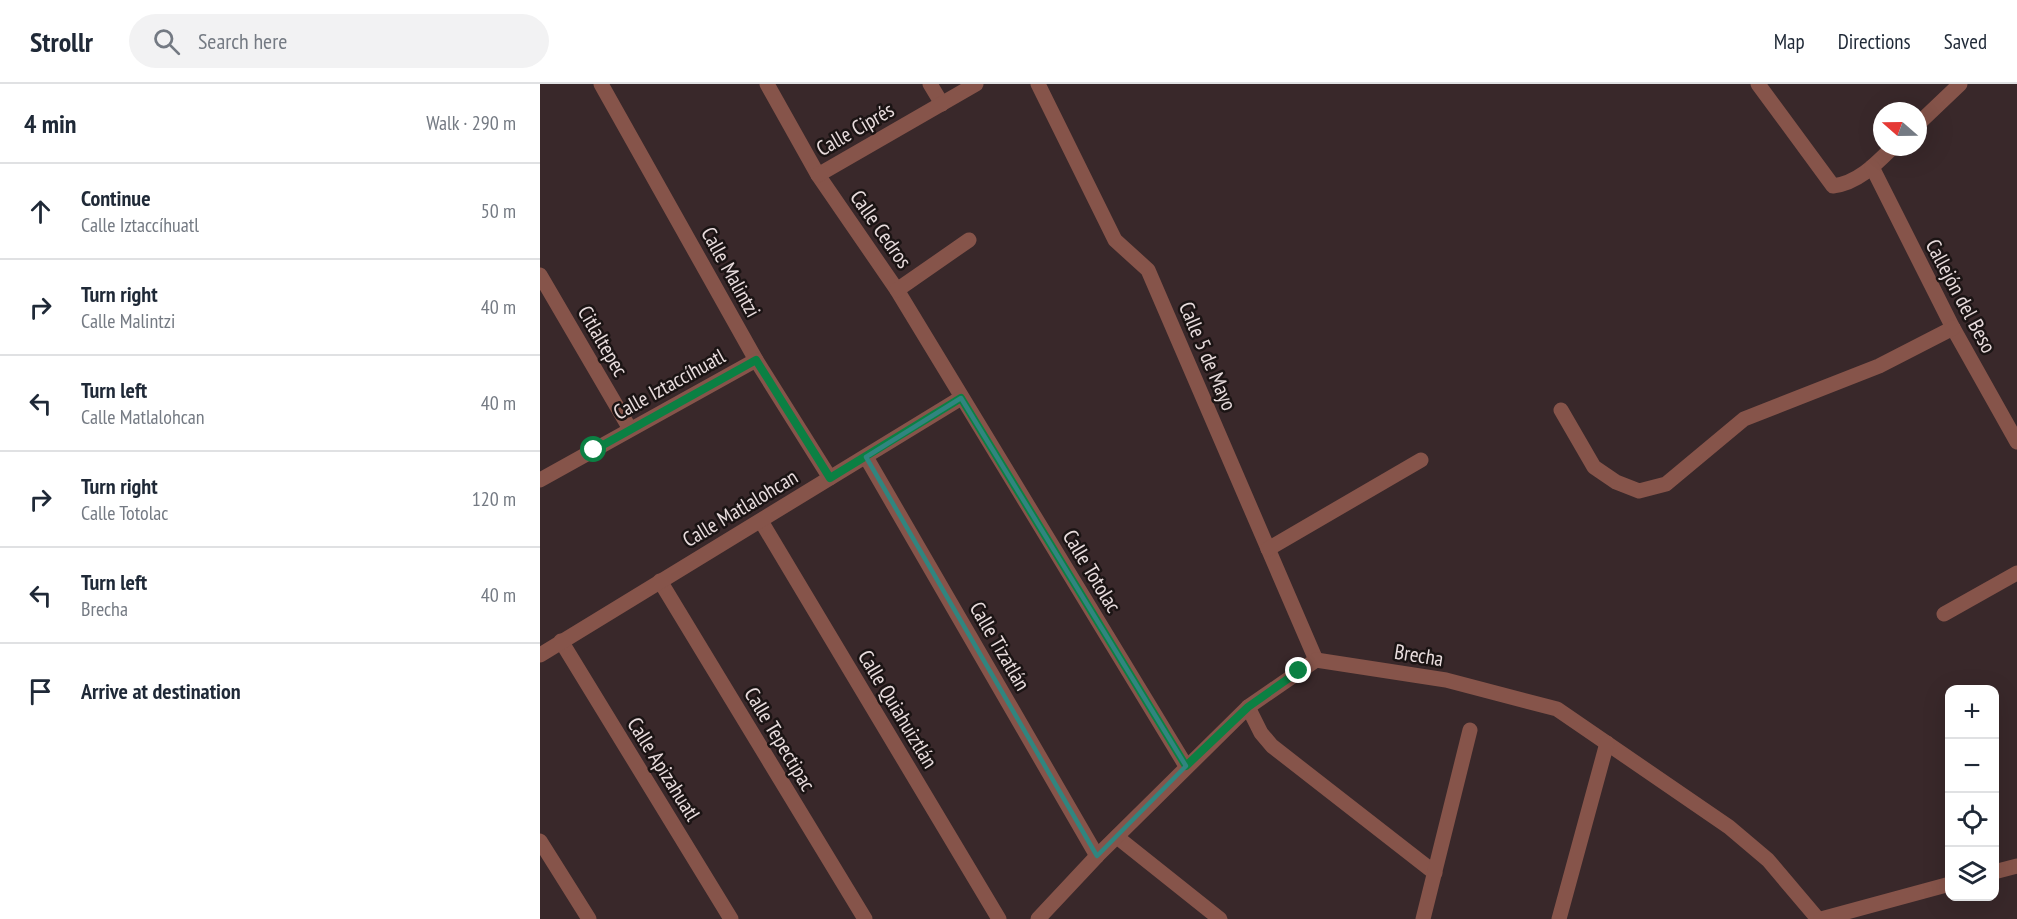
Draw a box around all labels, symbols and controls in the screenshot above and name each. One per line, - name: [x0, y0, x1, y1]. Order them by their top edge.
- search box: [129, 14, 549, 68]
- text: Strollr: [30, 23, 93, 60]
- icon: search: [150, 25, 183, 58]
- text: Search here: [198, 27, 287, 55]
- text: Map: [1774, 28, 1805, 55]
- text: Directions: [1838, 28, 1911, 55]
- text: Saved: [1944, 28, 1987, 55]
- street label: Calle Ciprés: [811, 96, 899, 162]
- north arrow: [1873, 102, 1927, 156]
- text: 4 min: [24, 107, 77, 140]
- text: Walk · 290 m: [426, 110, 516, 136]
- text: Continue: [81, 184, 151, 212]
- street label: Calle Cedros: [844, 185, 918, 273]
- icon: ahead: [24, 195, 57, 228]
- text: 50 m: [481, 198, 516, 224]
- text: Calle Iztaccíhuatl: [81, 212, 199, 238]
- street label: Calle Malintzi: [695, 222, 767, 322]
- street label: Callejón del Beso: [1920, 234, 2002, 358]
- text: Turn right: [81, 280, 158, 308]
- icon: right: [24, 291, 57, 324]
- text: 40 m: [481, 294, 516, 320]
- street label: Calle 5 de Mayo: [1173, 298, 1243, 414]
- street label: Citlaltepec: [572, 301, 634, 382]
- text: Calle Malintzi: [81, 308, 175, 334]
- street label: Calle Iztaccíhuatl: [608, 342, 730, 426]
- text: Turn left: [81, 376, 147, 404]
- icon: left: [24, 387, 57, 420]
- text: 40 m: [481, 390, 516, 416]
- text: Calle Matlalohcan: [81, 404, 205, 430]
- route start: [580, 436, 606, 462]
- street label: Calle Matlalohcan: [677, 463, 803, 553]
- text: Turn right: [81, 472, 158, 500]
- icon: right: [24, 483, 57, 516]
- text: 120 m: [472, 486, 516, 512]
- text: Calle Totolac: [81, 500, 168, 526]
- street label: Calle Totolac: [1057, 525, 1127, 618]
- text: Turn left: [81, 568, 147, 596]
- icon: left: [24, 579, 57, 612]
- text: 40 m: [481, 582, 516, 608]
- text: Brecha: [81, 596, 128, 622]
- street label: Calle Tizatlán: [964, 597, 1036, 695]
- street label: Brecha: [1393, 638, 1445, 672]
- street label: Calle Quiahuiztlán: [852, 645, 944, 773]
- route end: [1285, 657, 1311, 683]
- icon: arrive: [24, 675, 57, 708]
- text: Arrive at destination: [81, 677, 241, 705]
- street label: Calle Tepectipac: [738, 682, 822, 796]
- map controls: [1945, 685, 1999, 901]
- button: +: [1945, 685, 1999, 739]
- street label: Calle Apizahuatl: [622, 712, 707, 826]
- button: −: [1945, 739, 1999, 793]
- button: locate: [1945, 793, 1999, 847]
- button: layers: [1945, 847, 1999, 901]

